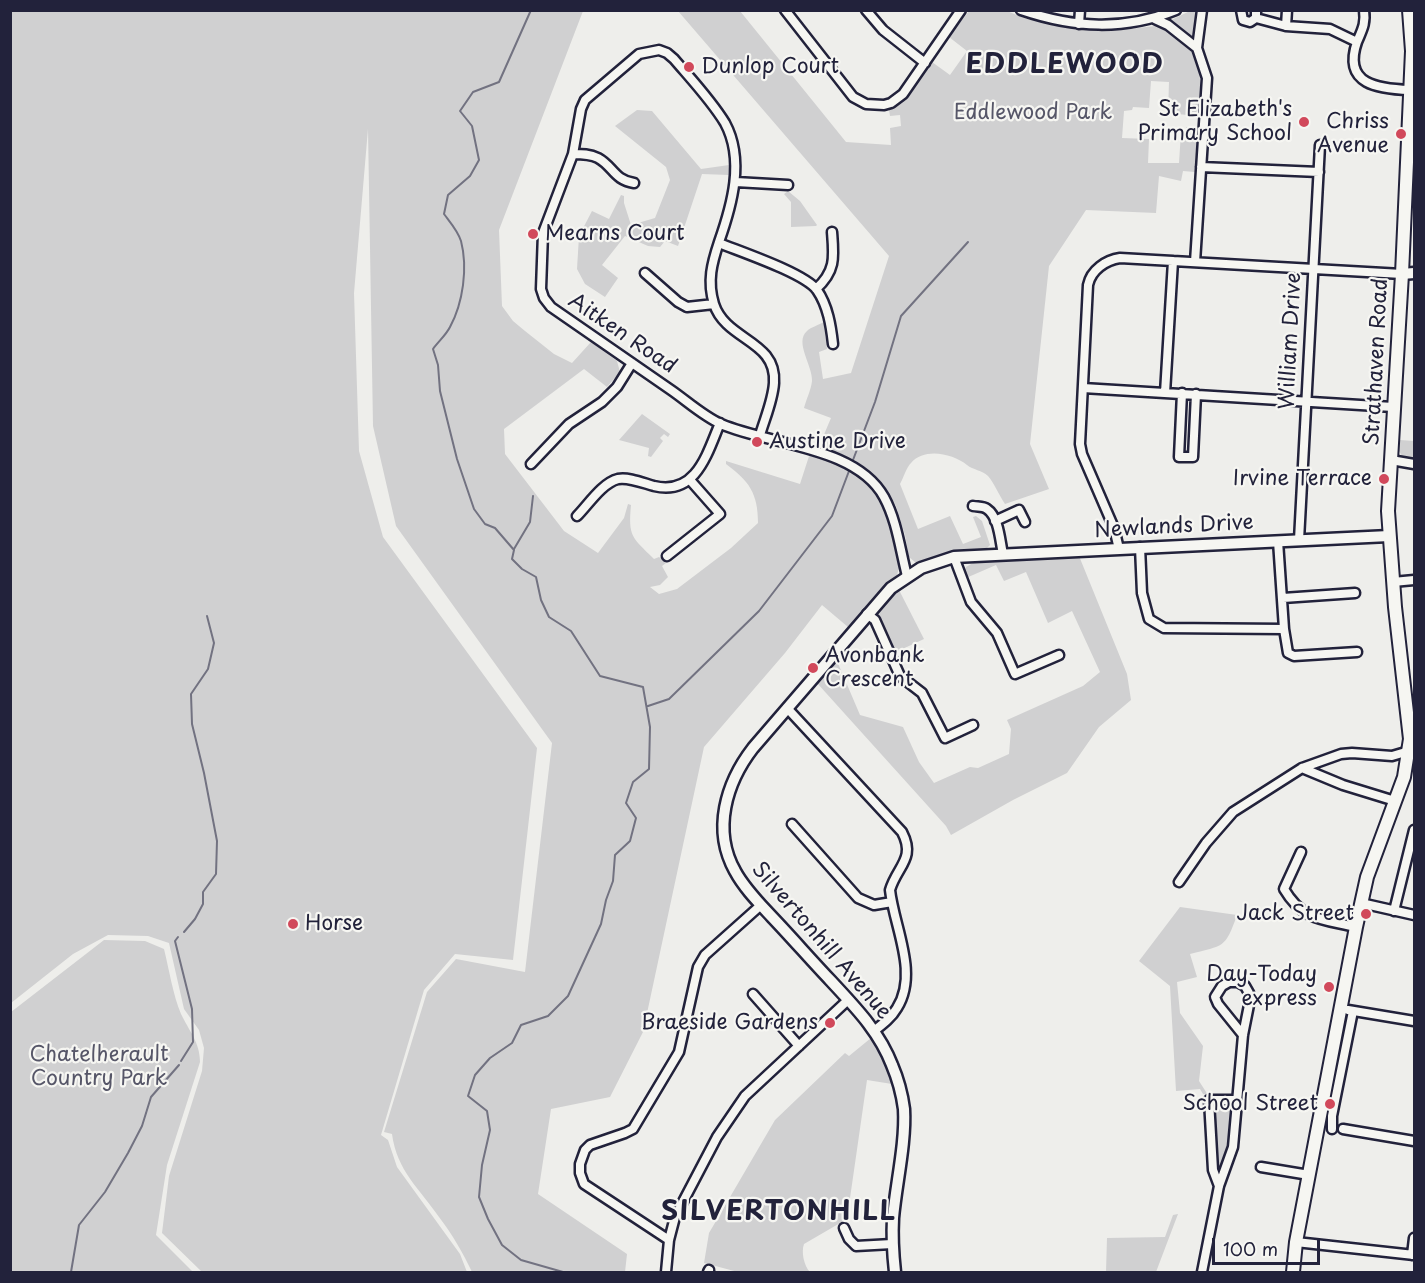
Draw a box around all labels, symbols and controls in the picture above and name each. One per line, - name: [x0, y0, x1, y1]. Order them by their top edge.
- district label: EDDLEWOOD: [965, 50, 1165, 82]
- place label: Dunlop Court: [701, 54, 839, 80]
- marker: Dunlop Court: [682, 60, 696, 74]
- place label: St Elizabeth's Primary School: [1137, 97, 1292, 147]
- park label: Eddlewood Park: [954, 100, 1112, 126]
- place label: Chriss Avenue: [1317, 109, 1389, 159]
- marker: St Elizabeth's Primary School: [1297, 115, 1311, 129]
- marker: Chriss Avenue: [1394, 127, 1408, 141]
- place label: Mearns Court: [545, 221, 685, 247]
- marker: Mearns Court: [526, 227, 540, 241]
- street label: William Drive: [1275, 272, 1307, 410]
- street label: Strathaven Road: [1360, 278, 1394, 446]
- street label: Aitken Road: [563, 289, 681, 379]
- place label: Austine Drive: [769, 429, 906, 455]
- marker: Austine Drive: [750, 435, 764, 449]
- place label: Irvine Terrace: [1233, 466, 1372, 492]
- marker: Irvine Terrace: [1377, 472, 1391, 486]
- street label: Newlands Drive: [1094, 510, 1254, 544]
- place label: Avonbank Crescent: [825, 643, 924, 693]
- marker: Avonbank Crescent: [806, 661, 820, 675]
- street label: Silvertonhill Avenue: [746, 857, 896, 1025]
- place label: Jack Street: [1236, 901, 1354, 927]
- marker: Jack Street: [1359, 907, 1373, 921]
- place label: Horse: [305, 911, 363, 937]
- marker: Horse: [286, 917, 300, 931]
- place label: Day-Today express: [1206, 962, 1317, 1012]
- marker: Day-Today express: [1322, 980, 1336, 994]
- place label: Braeside Gardens: [641, 1010, 818, 1036]
- marker: Braeside Gardens: [823, 1016, 837, 1030]
- park label: Chatelherault Country Park: [29, 1042, 169, 1092]
- place label: School Street: [1182, 1091, 1318, 1117]
- marker: School Street: [1323, 1097, 1337, 1111]
- district label: SILVERTONHILL: [662, 1197, 896, 1229]
- scale bar: [1215, 1226, 1323, 1264]
- text: 100 m: [1223, 1235, 1278, 1262]

